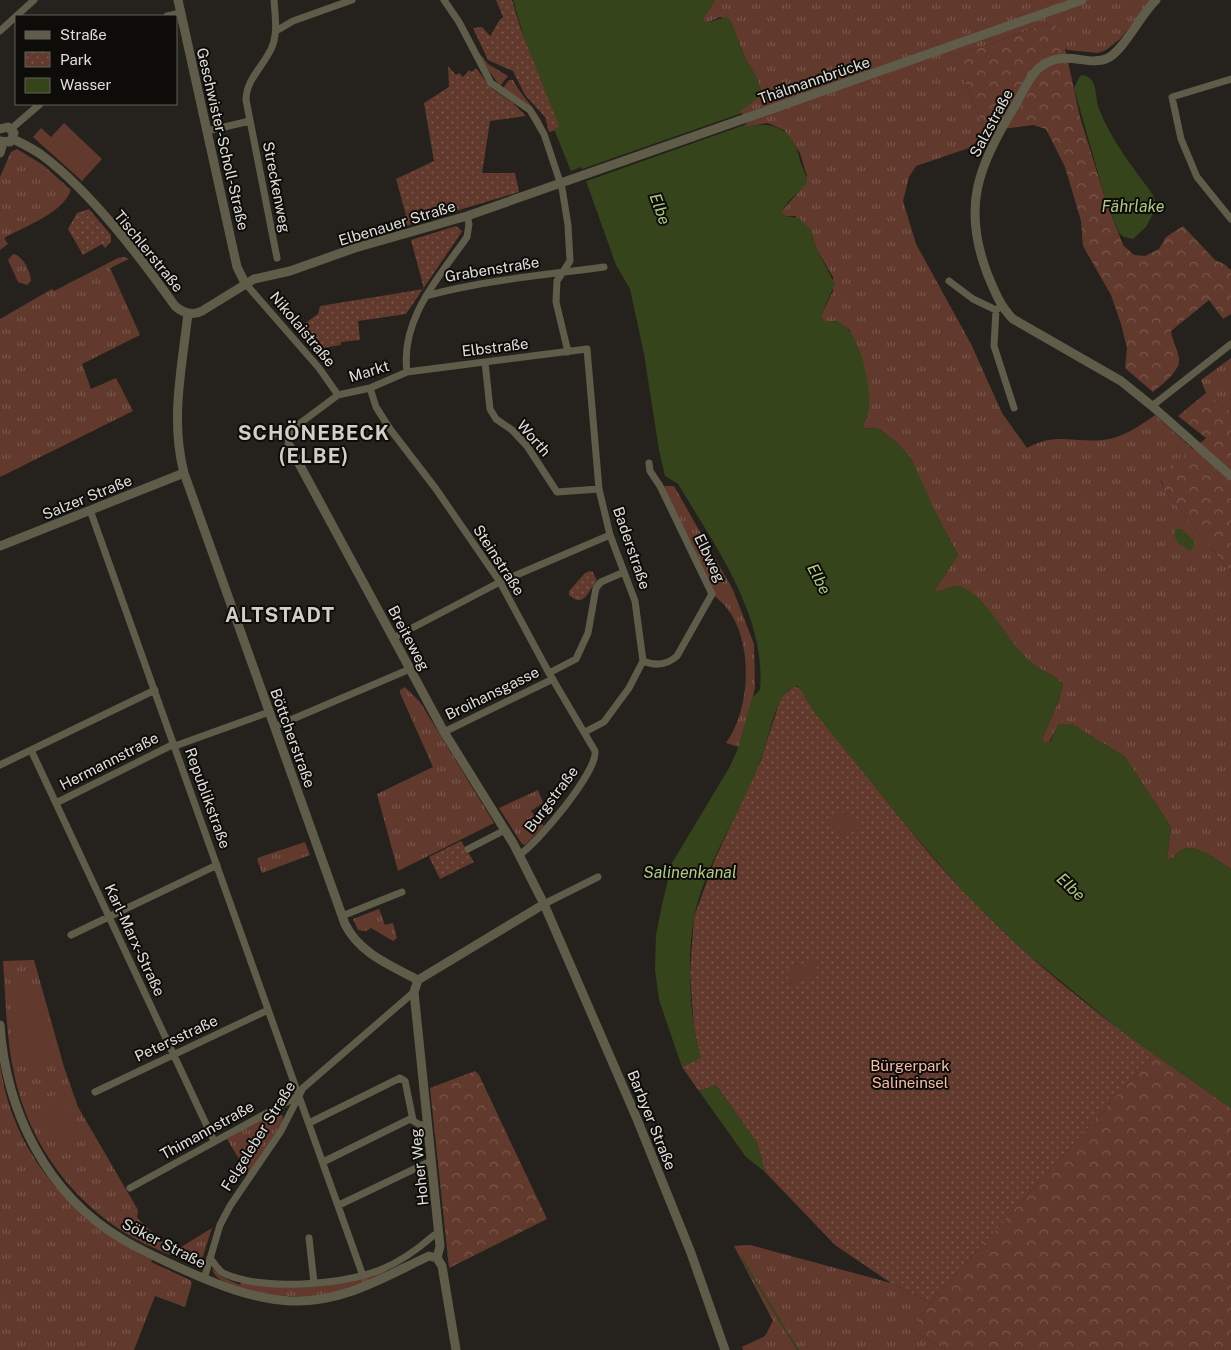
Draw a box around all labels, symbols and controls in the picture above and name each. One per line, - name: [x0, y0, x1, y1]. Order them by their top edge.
- legend: [15, 15, 178, 105]
- text: Straße: [60, 26, 107, 43]
- street label: Geschwister-Scholl-Straße: [194, 46, 252, 232]
- text: Park: [60, 51, 92, 68]
- street label: Thälmannbrücke: [756, 53, 872, 107]
- text: Wasser: [60, 76, 112, 93]
- street label: Salzstraße: [966, 86, 1016, 160]
- street label: Streckenweg: [260, 140, 294, 234]
- water label: Elbe: [646, 191, 675, 228]
- street label: Elbenauer Straße: [336, 197, 458, 249]
- water label: Fährlake: [1101, 197, 1165, 216]
- street label: Tischlerstraße: [111, 207, 187, 295]
- street label: Grabenstraße: [444, 253, 540, 285]
- street label: Nikolaistraße: [267, 288, 339, 370]
- street label: Elbstraße: [461, 334, 529, 360]
- street label: Markt: [347, 357, 391, 385]
- street label: Worth: [514, 416, 554, 460]
- district label: SCHÖNEBECK (ELBE): [238, 420, 390, 468]
- street label: Salzer Straße: [40, 471, 134, 523]
- street label: Baderstraße: [610, 505, 654, 591]
- street label: Steinstraße: [470, 522, 528, 598]
- street label: Elbweg: [691, 531, 729, 585]
- water label: Elbe: [803, 560, 835, 598]
- street label: Breiteweg: [385, 602, 433, 674]
- district label: ALTSTADT: [225, 603, 335, 627]
- street label: Broihansgasse: [442, 663, 542, 723]
- street label: Böttcherstraße: [267, 686, 319, 790]
- street label: Hermannstraße: [57, 729, 161, 793]
- street label: Republikstraße: [182, 745, 234, 851]
- street label: Burgstraße: [521, 763, 581, 835]
- water label: Salinenkanal: [643, 863, 737, 882]
- water label: Elbe: [1053, 869, 1089, 905]
- street label: Karl-Marx-Straße: [102, 881, 168, 999]
- street label: Petersstraße: [132, 1011, 220, 1065]
- park label: Bürgerpark Salineinsel: [870, 1057, 950, 1091]
- street label: Barbyer Straße: [624, 1068, 680, 1172]
- street label: Felgeleber Straße: [217, 1078, 299, 1194]
- street label: Thimannstraße: [157, 1097, 257, 1163]
- street label: Hoher Weg: [406, 1128, 432, 1206]
- street label: Söker Straße: [119, 1215, 209, 1271]

